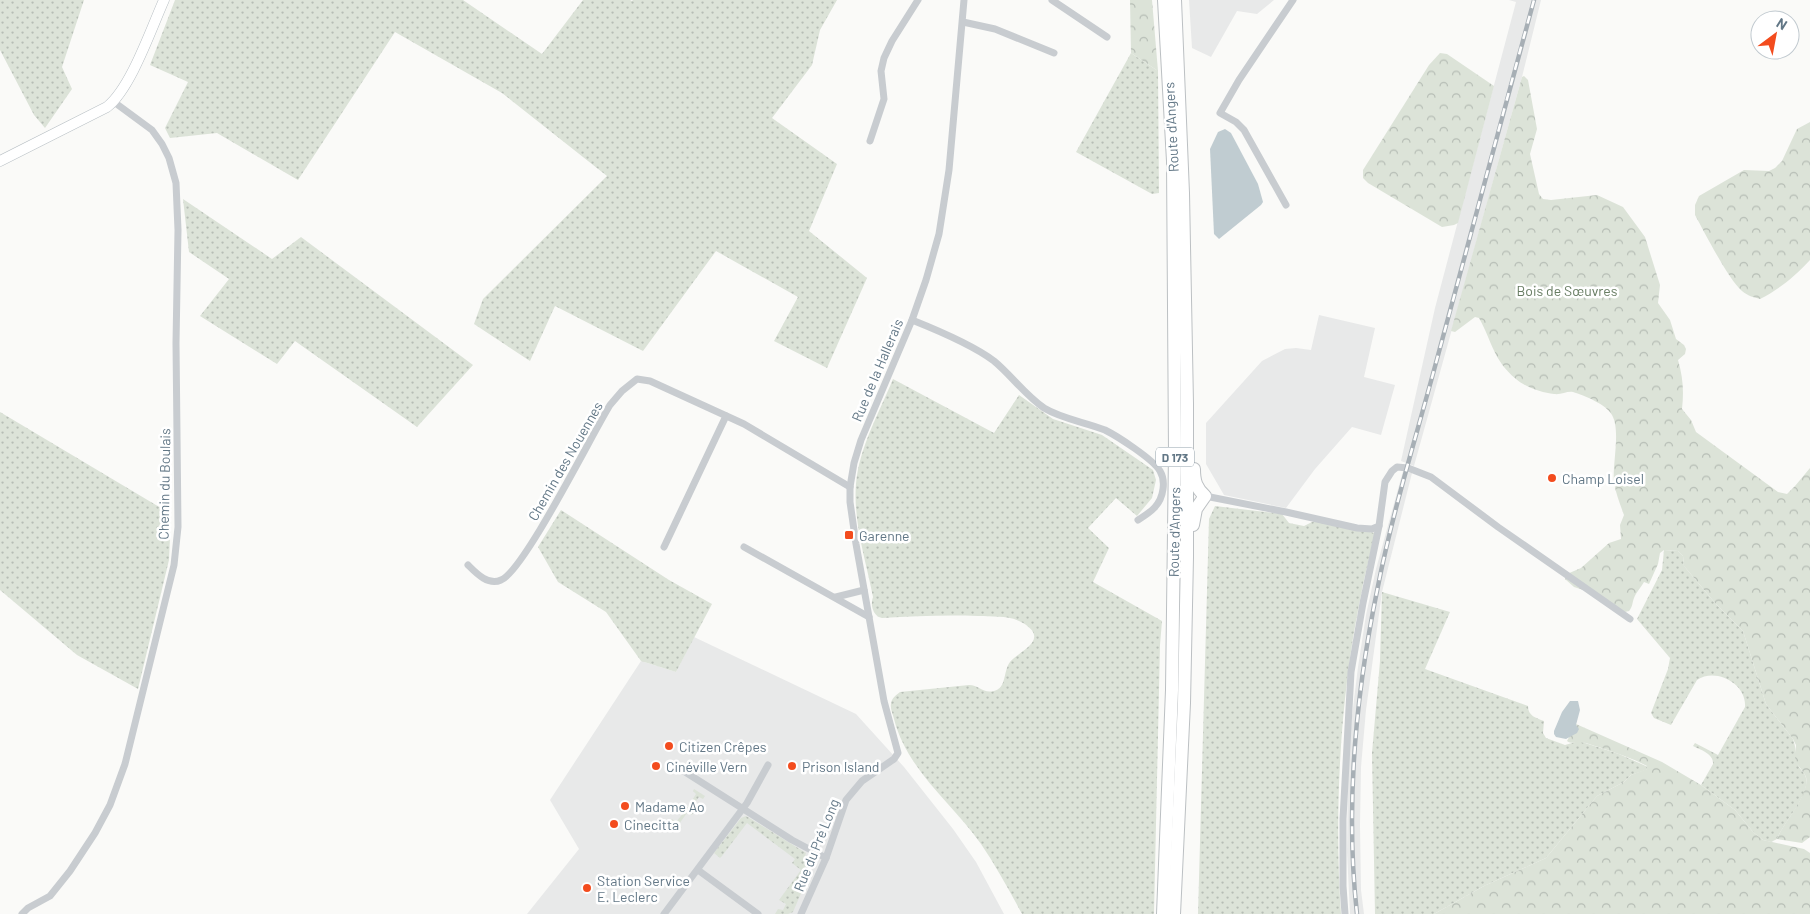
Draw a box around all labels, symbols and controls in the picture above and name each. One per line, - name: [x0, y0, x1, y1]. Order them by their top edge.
- north arrow: [1750, 10, 1800, 60]
- text: N: [1774, 14, 1791, 33]
- street label: Route d'Angers: [1160, 81, 1182, 173]
- park label: Bois de Sœuvres: [1517, 282, 1618, 299]
- street label: Rue de la Hallerais: [848, 316, 906, 424]
- street label: Chemin des Nouennes: [524, 398, 606, 524]
- street label: Chemin du Boulais: [155, 428, 173, 540]
- road number: D 173: [1156, 448, 1194, 467]
- place label: Champ Loisel: [1562, 470, 1644, 487]
- marker: Champ Loisel: [1546, 472, 1558, 484]
- street label: Route d'Angers: [1165, 486, 1183, 577]
- place label: Garenne: [859, 527, 910, 544]
- marker: Garenne: [843, 529, 855, 541]
- place label: Citizen Crêpes: [679, 738, 767, 755]
- marker: Citizen Crêpes: [663, 740, 675, 752]
- place label: Cinéville Vern: [666, 758, 747, 775]
- place label: Prison Island: [802, 758, 880, 775]
- marker: Cinéville Vern: [650, 760, 662, 772]
- marker: Prison Island: [786, 760, 798, 772]
- street label: Rue du Pré Long: [790, 796, 842, 894]
- place label: Madame Ao: [635, 798, 705, 815]
- marker: Madame Ao: [619, 800, 631, 812]
- place label: Cinecitta: [624, 816, 679, 833]
- marker: Cinecitta: [608, 818, 620, 830]
- place label: Station Service E. Leclerc: [597, 872, 690, 905]
- marker: Station Service E. Leclerc: [581, 882, 593, 894]

